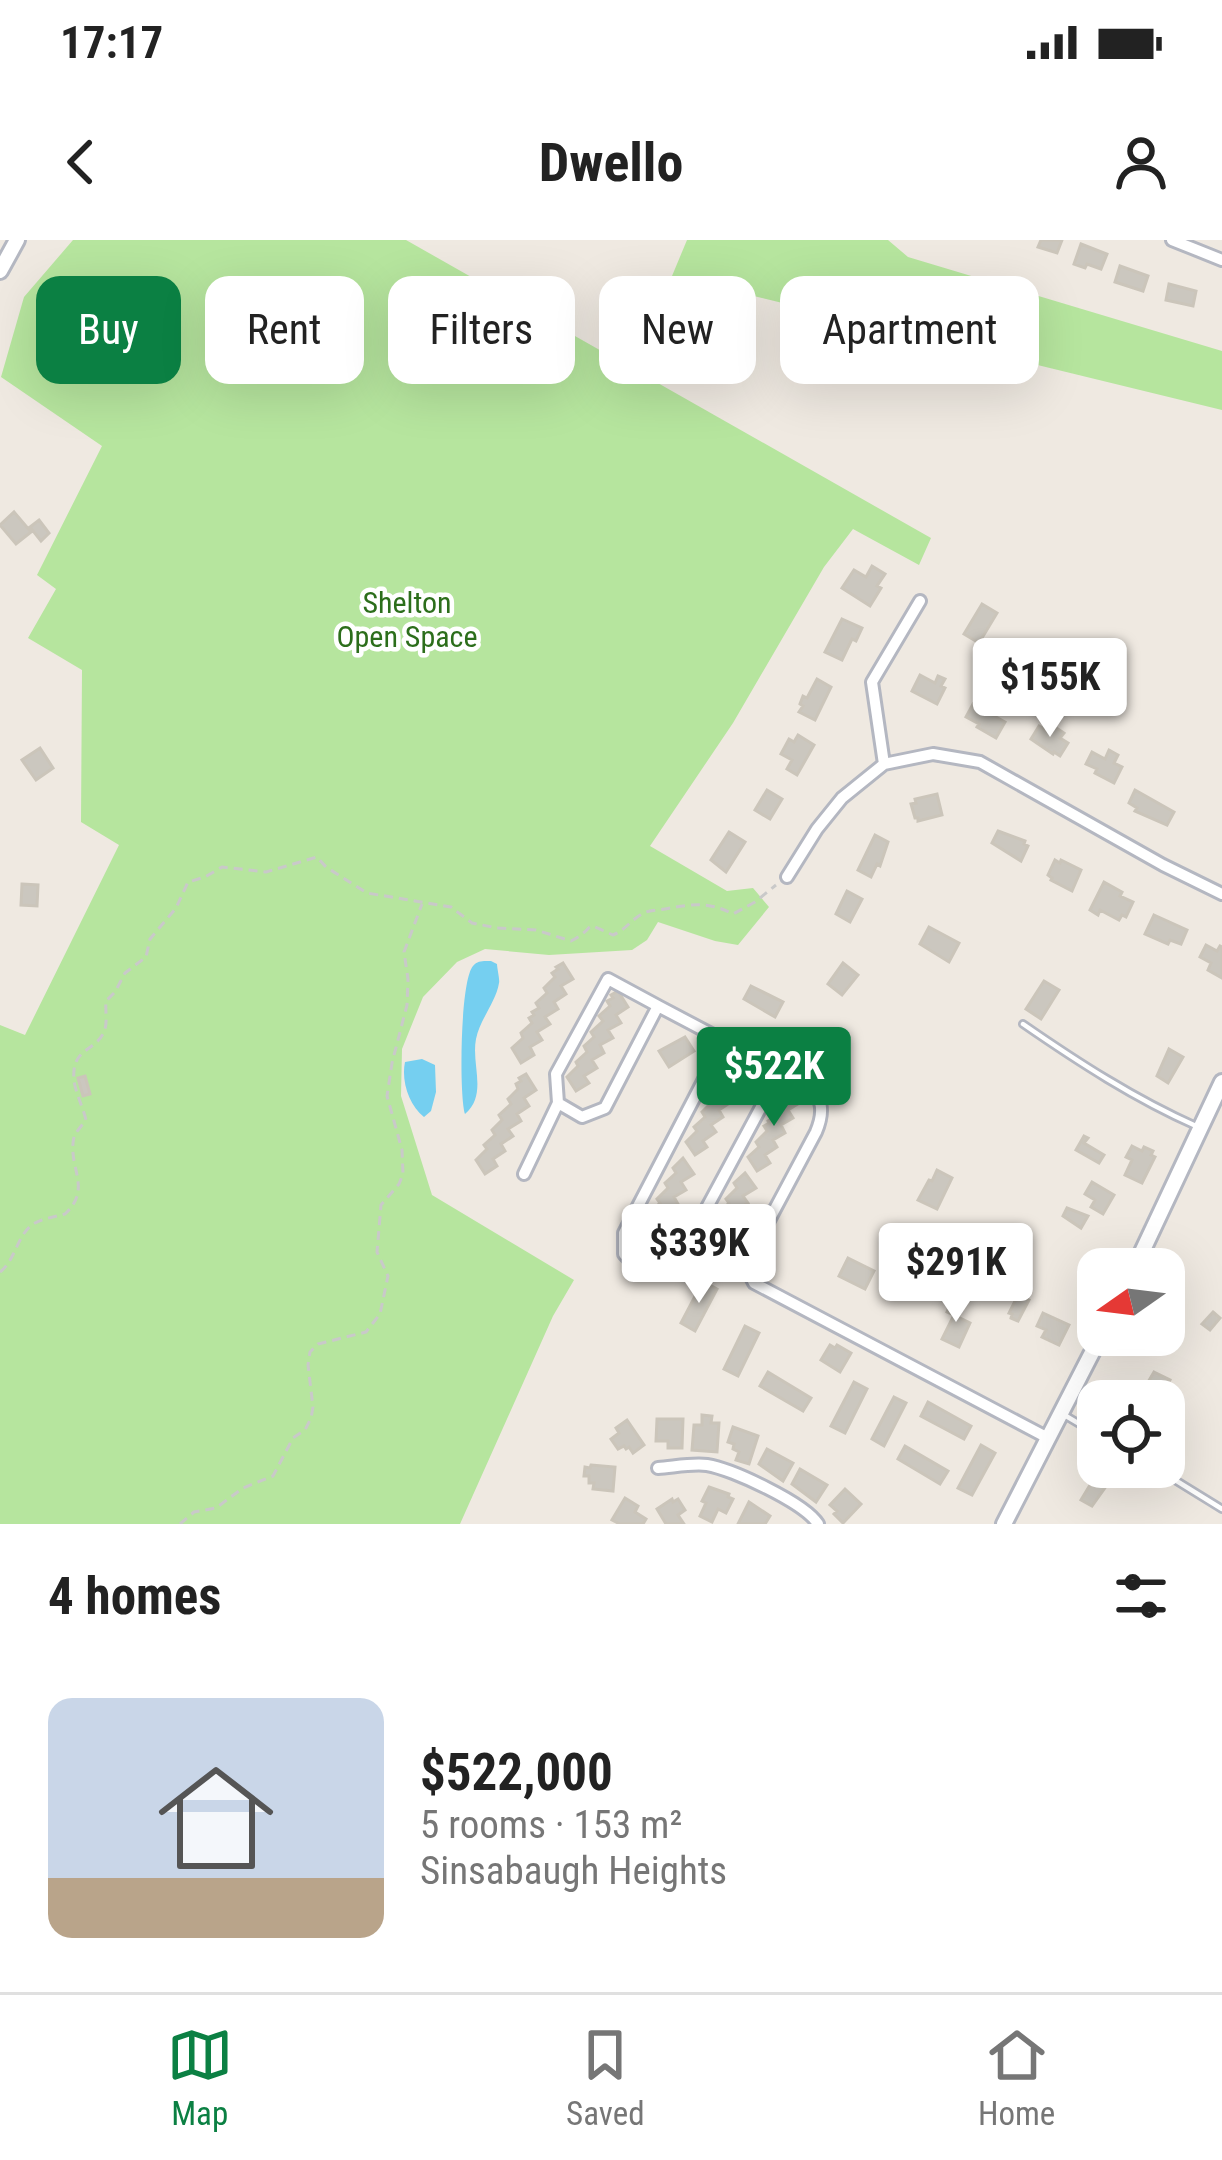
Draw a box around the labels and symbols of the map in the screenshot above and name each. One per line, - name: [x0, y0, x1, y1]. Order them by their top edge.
- park label: Shelton Open Space: [337, 585, 477, 654]
- pin: $155K: [966, 638, 1134, 740]
- pin: $522K: [690, 1027, 858, 1129]
- pin: $339K: [615, 1204, 783, 1306]
- pin: $291K: [872, 1223, 1040, 1325]
- north arrow: [1077, 1248, 1185, 1356]

